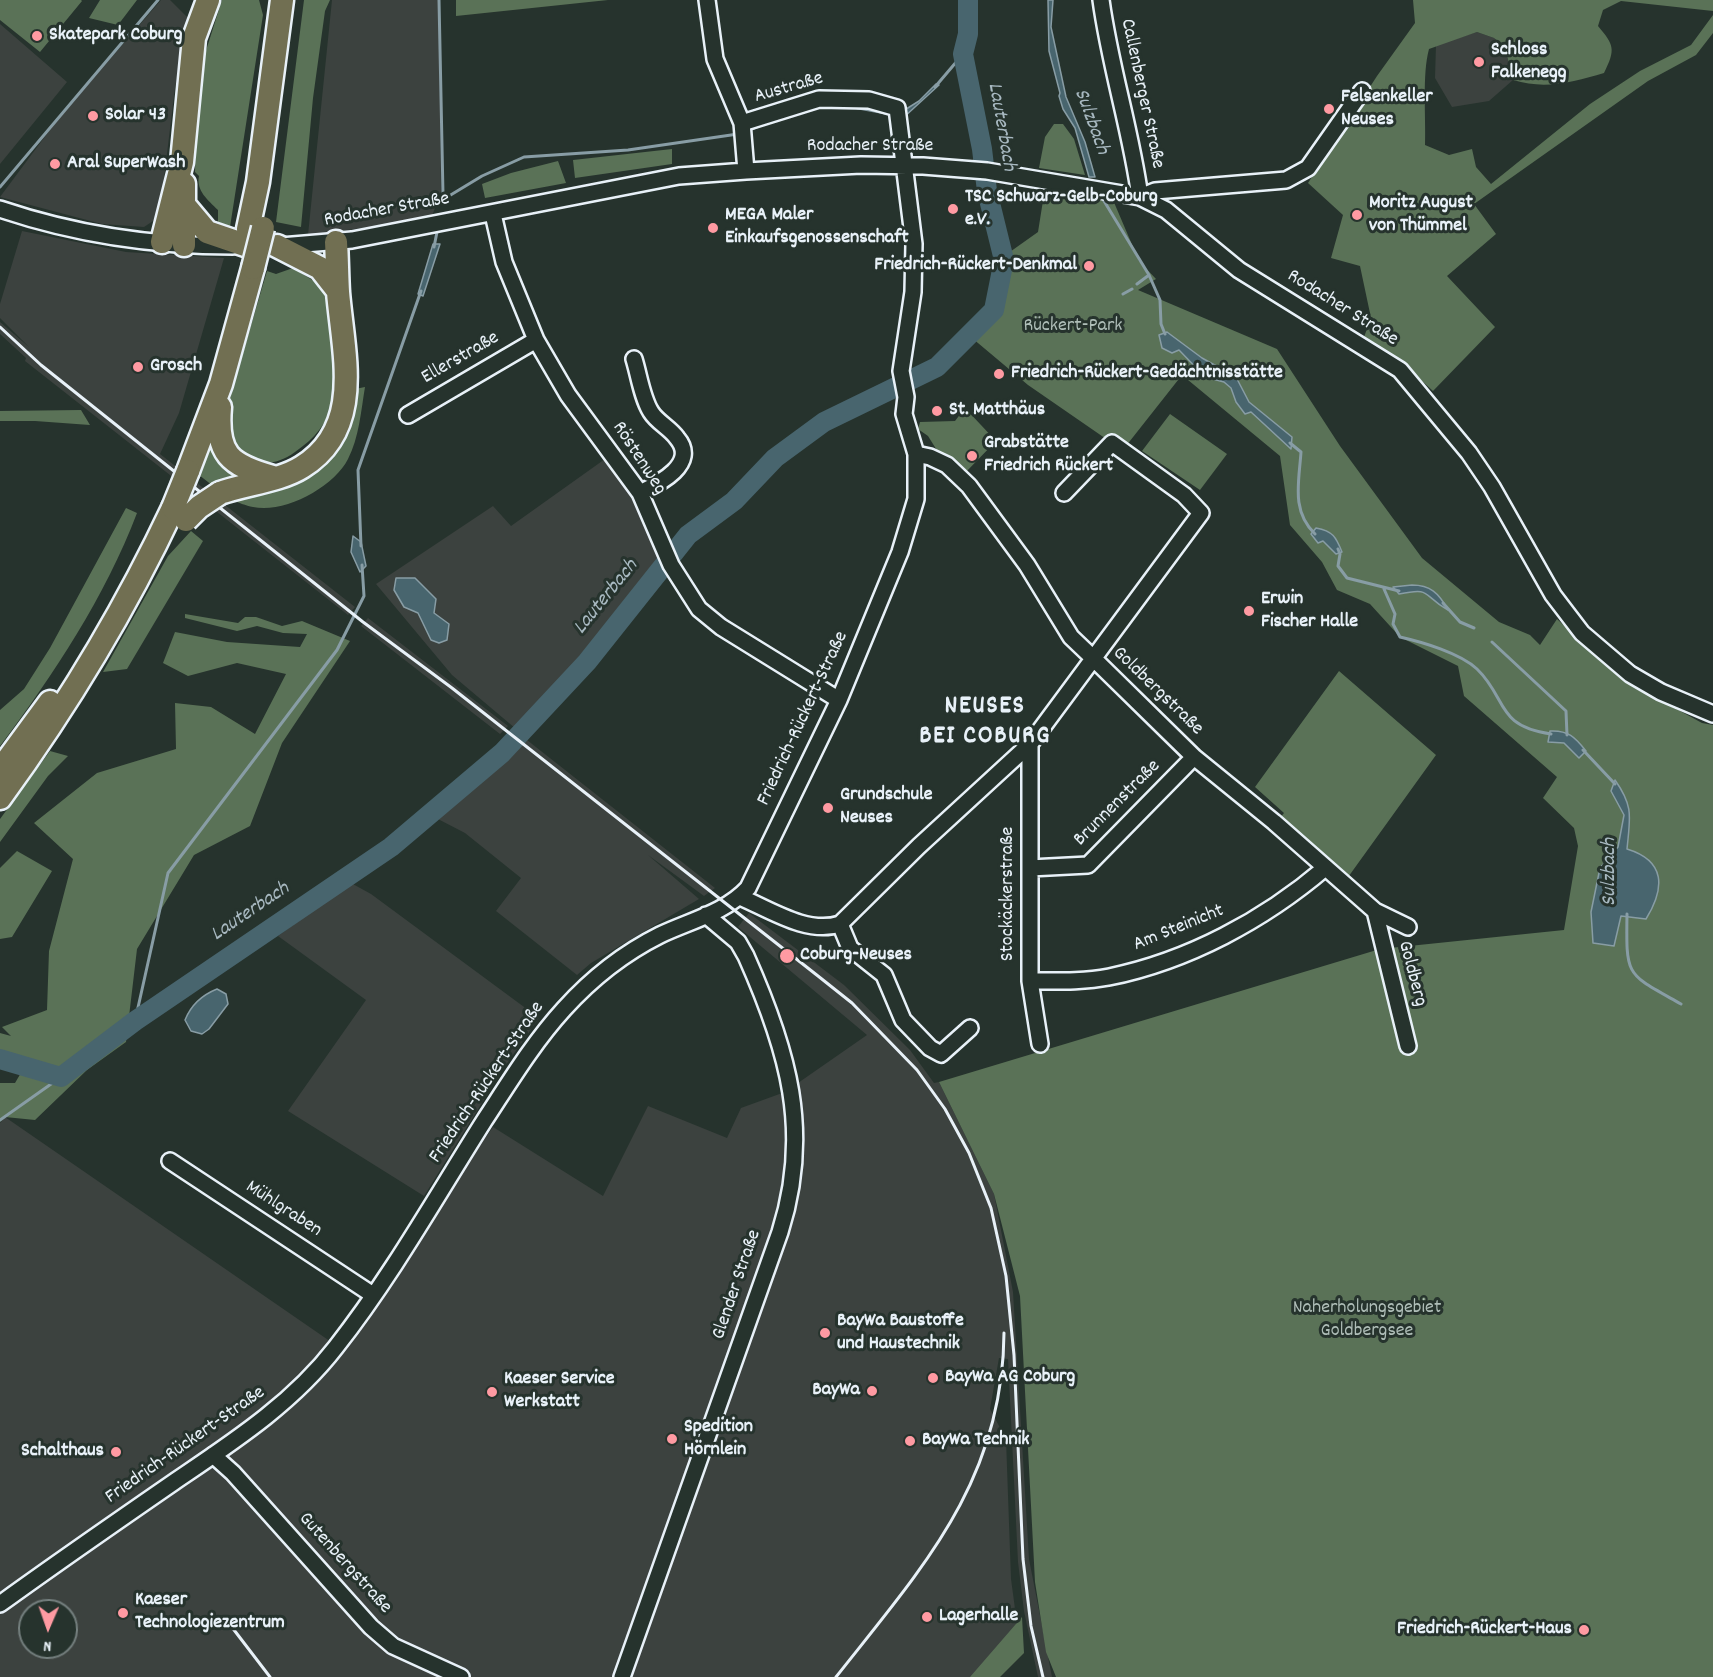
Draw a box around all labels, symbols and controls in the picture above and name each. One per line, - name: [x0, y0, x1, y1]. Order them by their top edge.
- street label: Callenberger Straße: [1113, 17, 1169, 171]
- place label: Skatepark Coburg: [49, 24, 183, 48]
- marker: Skatepark Coburg: [30, 29, 44, 43]
- place label: Schloss Falkenegg: [1491, 39, 1567, 86]
- marker: Schloss Falkenegg: [1472, 55, 1486, 69]
- street label: Austraße: [752, 68, 826, 110]
- water label: Lauterbach: [980, 81, 1020, 173]
- water label: Sulzbach: [1066, 86, 1114, 158]
- place label: Felsenkeller Neuses: [1341, 86, 1433, 133]
- marker: Felsenkeller Neuses: [1322, 102, 1336, 116]
- place label: Solar 43: [105, 104, 166, 128]
- marker: Solar 43: [86, 109, 100, 123]
- street label: Rodacher Straße: [807, 135, 933, 159]
- place label: Aral SuperWash: [67, 152, 185, 176]
- marker: Aral SuperWash: [48, 157, 62, 171]
- place label: TSC Schwarz-Gelb-Coburg e.V.: [965, 186, 1158, 233]
- street label: Rodacher Straße: [323, 188, 451, 234]
- place label: Moritz August von Thümmel: [1369, 192, 1473, 239]
- marker: TSC Schwarz-Gelb-Coburg e.V.: [946, 202, 960, 216]
- place label: MEGA Maler Einkaufsgenossenschaft: [725, 204, 909, 251]
- marker: Moritz August von Thümmel: [1350, 208, 1364, 222]
- marker: MEGA Maler Einkaufsgenossenschaft: [706, 221, 720, 235]
- place label: Friedrich-Rückert-Denkmal: [874, 254, 1077, 278]
- marker: Friedrich-Rückert-Denkmal: [1082, 259, 1096, 273]
- street label: Rodacher Straße: [1282, 265, 1402, 353]
- park label: Rückert-Park: [1023, 315, 1123, 339]
- street label: Ellerstraße: [418, 327, 504, 391]
- place label: Grosch: [150, 355, 202, 379]
- marker: Grosch: [131, 360, 145, 374]
- place label: Friedrich-Rückert-Gedächtnisstätte: [1011, 362, 1283, 386]
- marker: Friedrich-Rückert-Gedächtnisstätte: [992, 367, 1006, 381]
- place label: St. Matthäus: [949, 399, 1045, 423]
- marker: St. Matthäus: [930, 404, 944, 418]
- street label: Röstenweg: [605, 418, 671, 500]
- place label: Grabstätte Friedrich Rückert: [984, 432, 1113, 479]
- marker: Grabstätte Friedrich Rückert: [965, 449, 979, 463]
- water label: Lauterbach: [569, 555, 645, 641]
- place label: Erwin Fischer Halle: [1261, 588, 1358, 635]
- marker: Erwin Fischer Halle: [1242, 604, 1256, 618]
- street label: Friedrich-Rückert-Straße: [753, 628, 855, 810]
- street label: Goldbergstraße: [1106, 642, 1208, 742]
- district label: NEUSES BEI COBURG: [919, 692, 1051, 754]
- street label: Brunnenstraße: [1070, 756, 1166, 852]
- place label: Grundschule Neuses: [840, 784, 933, 831]
- marker: Grundschule Neuses: [821, 801, 835, 815]
- street label: Stockäckerstraße: [997, 827, 1021, 961]
- water label: Sulzbach: [1598, 838, 1624, 906]
- water label: Lauterbach: [207, 878, 295, 948]
- street label: Am Steinicht: [1130, 900, 1228, 958]
- street label: Goldberg: [1391, 939, 1431, 1009]
- place label: Coburg-Neuses: [800, 944, 912, 968]
- marker: Coburg-Neuses: [778, 947, 796, 965]
- street label: Friedrich-Rückert-Straße: [425, 998, 551, 1168]
- street label: Mühlgraben: [240, 1176, 326, 1244]
- street label: Glender Straße: [708, 1227, 768, 1343]
- park label: Naherholungsgebiet Goldbergsee: [1293, 1297, 1441, 1344]
- place label: BayWa Baustoffe und Haustechnik: [837, 1310, 964, 1357]
- marker: BayWa Baustoffe und Haustechnik: [818, 1326, 832, 1340]
- place label: BayWa AG Coburg: [945, 1366, 1075, 1390]
- place label: Kaeser Service Werkstatt: [504, 1368, 615, 1415]
- marker: BayWa AG Coburg: [926, 1371, 940, 1385]
- place label: BayWa: [812, 1379, 860, 1403]
- street label: Friedrich-Rückert-Straße: [101, 1382, 271, 1510]
- marker: BayWa: [865, 1384, 879, 1398]
- marker: Kaeser Service Werkstatt: [485, 1385, 499, 1399]
- place label: Spedition Hörnlein: [684, 1416, 753, 1463]
- place label: BayWa Technik: [922, 1429, 1029, 1453]
- marker: Spedition Hörnlein: [665, 1432, 679, 1446]
- marker: BayWa Technik: [903, 1434, 917, 1448]
- place label: Schalthaus: [21, 1440, 104, 1464]
- marker: Schalthaus: [109, 1445, 123, 1459]
- street label: Gutenbergstraße: [292, 1508, 396, 1620]
- place label: Kaeser Technologiezentrum: [135, 1589, 285, 1636]
- north arrow: [18, 1599, 78, 1659]
- place label: Lagerhalle: [939, 1605, 1018, 1629]
- marker: Kaeser Technologiezentrum: [116, 1606, 130, 1620]
- marker: Lagerhalle: [920, 1610, 934, 1624]
- place label: Friedrich-Rückert-Haus: [1397, 1618, 1572, 1642]
- marker: Friedrich-Rückert-Haus: [1577, 1623, 1591, 1637]
- text: N: [43, 1634, 52, 1657]

